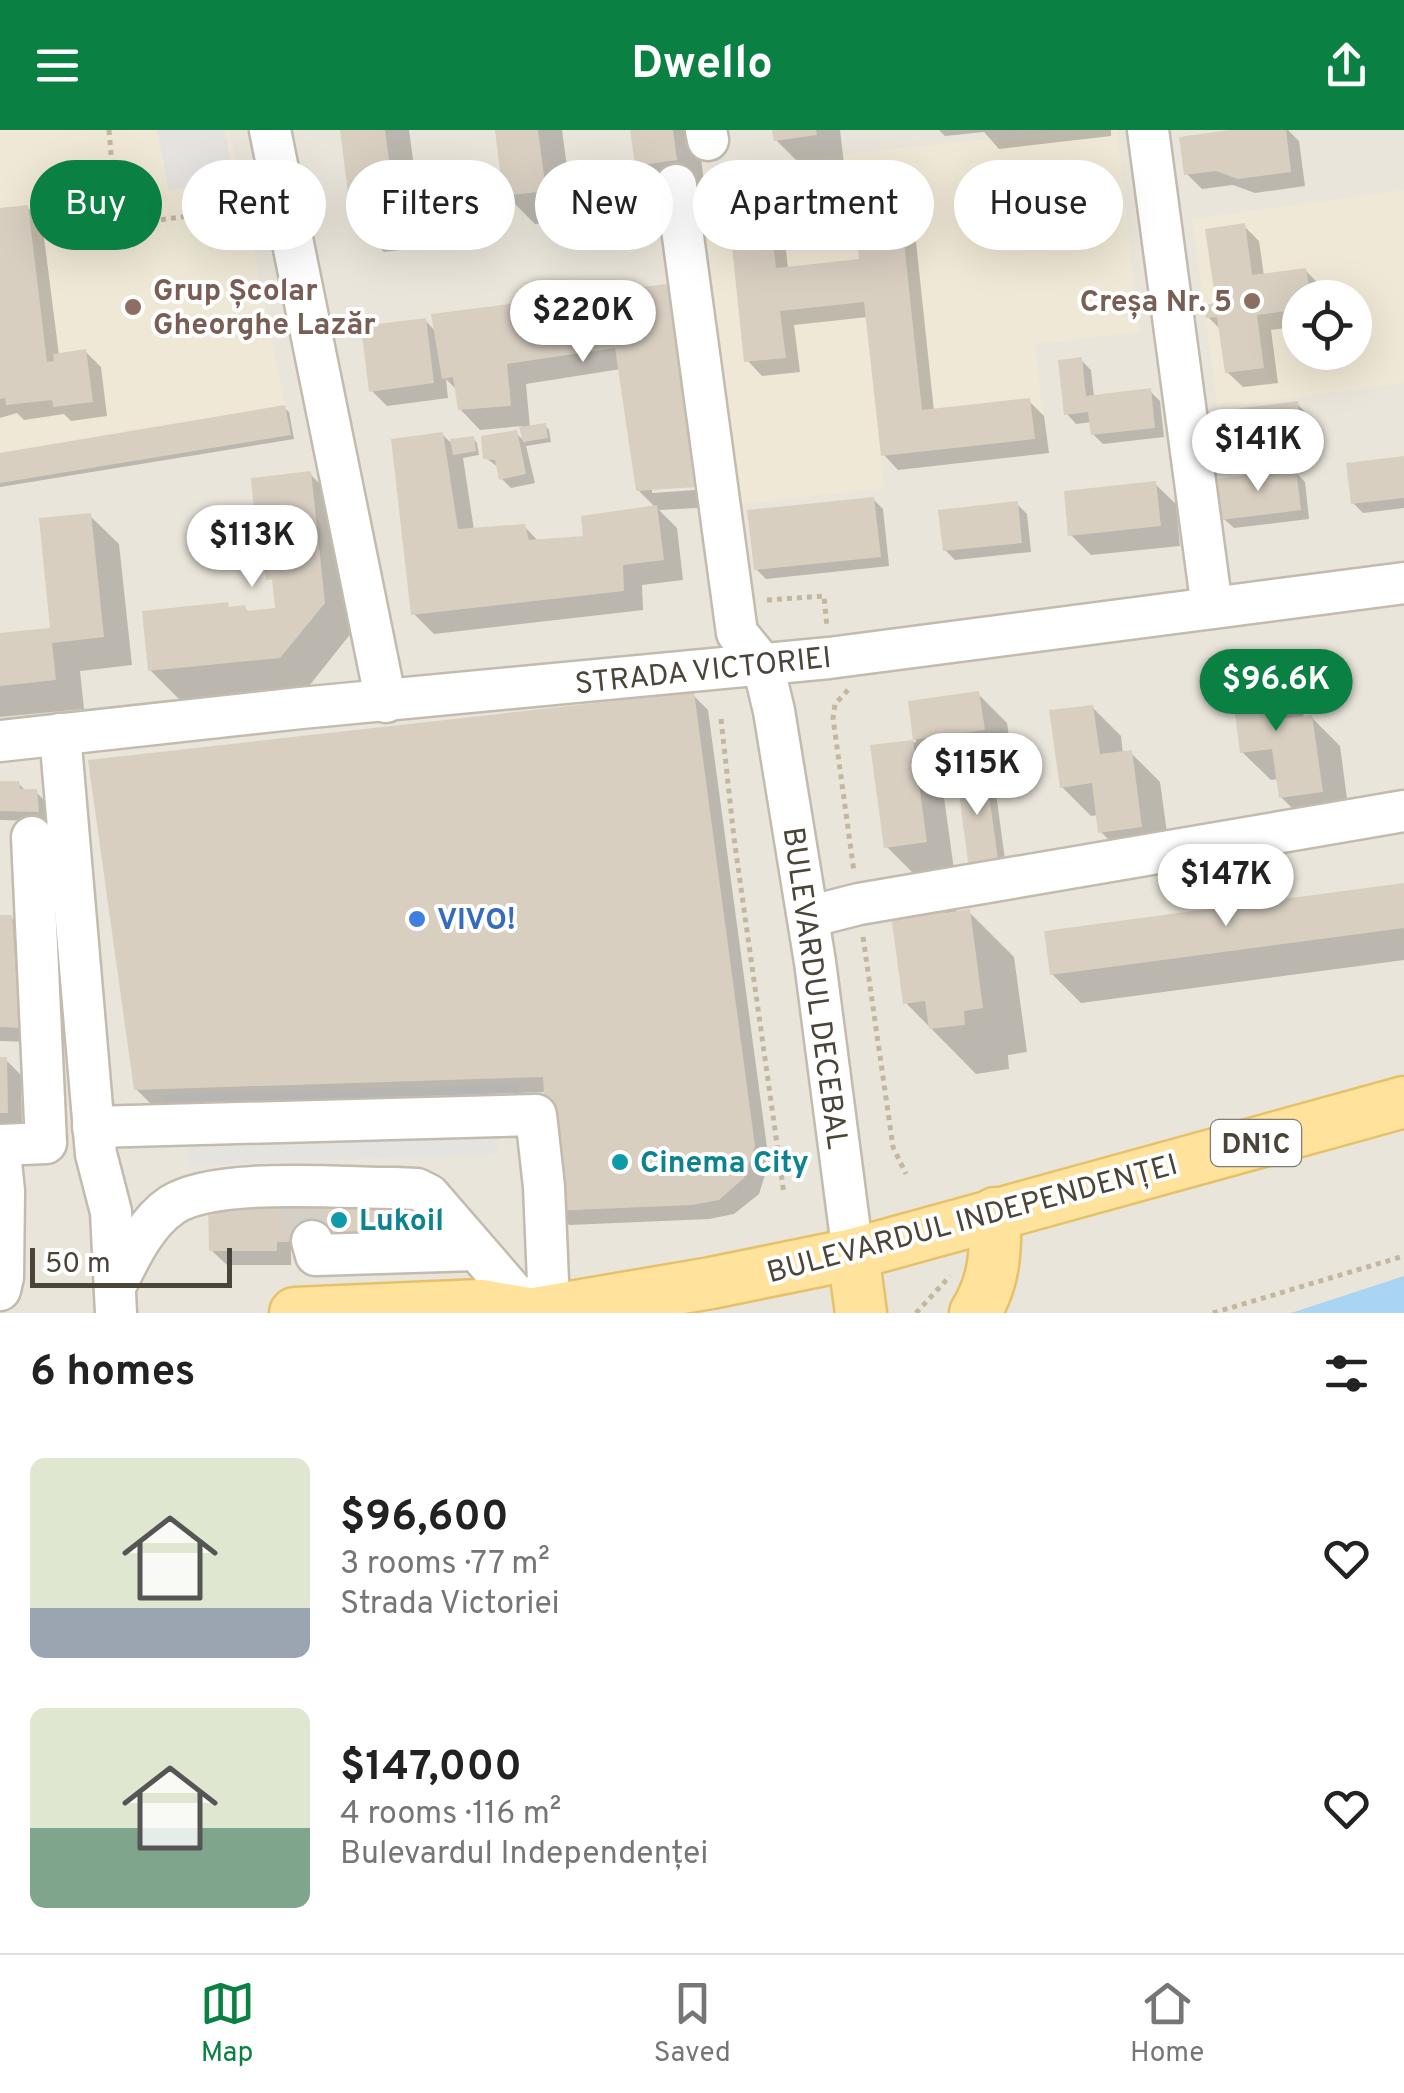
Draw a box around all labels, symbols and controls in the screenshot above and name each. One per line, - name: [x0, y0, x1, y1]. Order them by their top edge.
- text: Dwello: [631, 37, 773, 94]
- icon: menu: [30, 38, 85, 93]
- icon: share: [1319, 38, 1374, 93]
- chip: Buy: [30, 160, 162, 250]
- chip: Rent: [182, 160, 326, 250]
- chip: Filters: [346, 160, 515, 250]
- chip: New: [535, 160, 673, 250]
- chip: Apartment: [693, 160, 934, 250]
- chip: House: [954, 160, 1123, 250]
- place label: Grup Școlar Gheorghe Lazăr: [153, 274, 376, 345]
- pin: $220K: [513, 280, 653, 365]
- map controls: [1282, 280, 1372, 370]
- button: locate: [1282, 280, 1372, 370]
- place label: Creșa Nr. 5: [1080, 285, 1232, 322]
- marker: Creșa Nr. 5: [1241, 290, 1263, 312]
- text: $220K: [532, 292, 634, 332]
- marker: Grup Școlar Gheorghe Lazăr: [122, 296, 144, 318]
- pin: $141K: [1188, 409, 1328, 494]
- text: $141K: [1214, 421, 1302, 461]
- pin: $113K: [182, 505, 322, 590]
- text: $113K: [209, 517, 295, 557]
- street label: STRADA VICTORIEI: [573, 641, 833, 704]
- pin: $96.6K: [1195, 649, 1357, 734]
- text: $96.6K: [1222, 661, 1330, 701]
- pin: $115K: [907, 733, 1047, 818]
- text: $115K: [933, 745, 1021, 785]
- street label: BULEVARDUL DECEBAL: [773, 825, 854, 1152]
- pin: $147K: [1156, 844, 1296, 929]
- text: $147K: [1180, 856, 1272, 896]
- place label: VIVO!: [437, 903, 516, 940]
- marker: VIVO!: [406, 908, 428, 930]
- road number: DN1C: [1211, 1120, 1301, 1166]
- place label: Cinema City: [640, 1146, 809, 1183]
- street label: BULEVARDUL INDEPENDENȚEI: [763, 1148, 1182, 1293]
- marker: Cinema City: [609, 1151, 631, 1173]
- place label: Lukoil: [359, 1204, 444, 1241]
- marker: Lukoil: [328, 1209, 350, 1231]
- scale bar: [30, 1243, 232, 1288]
- text: 50 m: [45, 1247, 111, 1283]
- icon: filters: [1319, 1346, 1374, 1401]
- text: 6 homes: [30, 1347, 195, 1400]
- text: $96,600: [340, 1492, 509, 1545]
- icon: home: [110, 1498, 230, 1618]
- icon: heart: [1319, 1531, 1374, 1586]
- text: 3 rooms · 77 m²: [340, 1545, 550, 1585]
- text: Strada Victoriei: [340, 1585, 560, 1625]
- text: $147,000: [340, 1742, 522, 1795]
- icon: home: [110, 1748, 230, 1868]
- icon: heart: [1319, 1781, 1374, 1836]
- text: 4 rooms · 116 m²: [340, 1795, 561, 1835]
- text: Bulevardul Independenței: [340, 1835, 708, 1875]
- tab: Map: [200, 1976, 255, 2072]
- tab: Saved: [654, 1976, 731, 2072]
- tab: Home: [1130, 1976, 1204, 2072]

